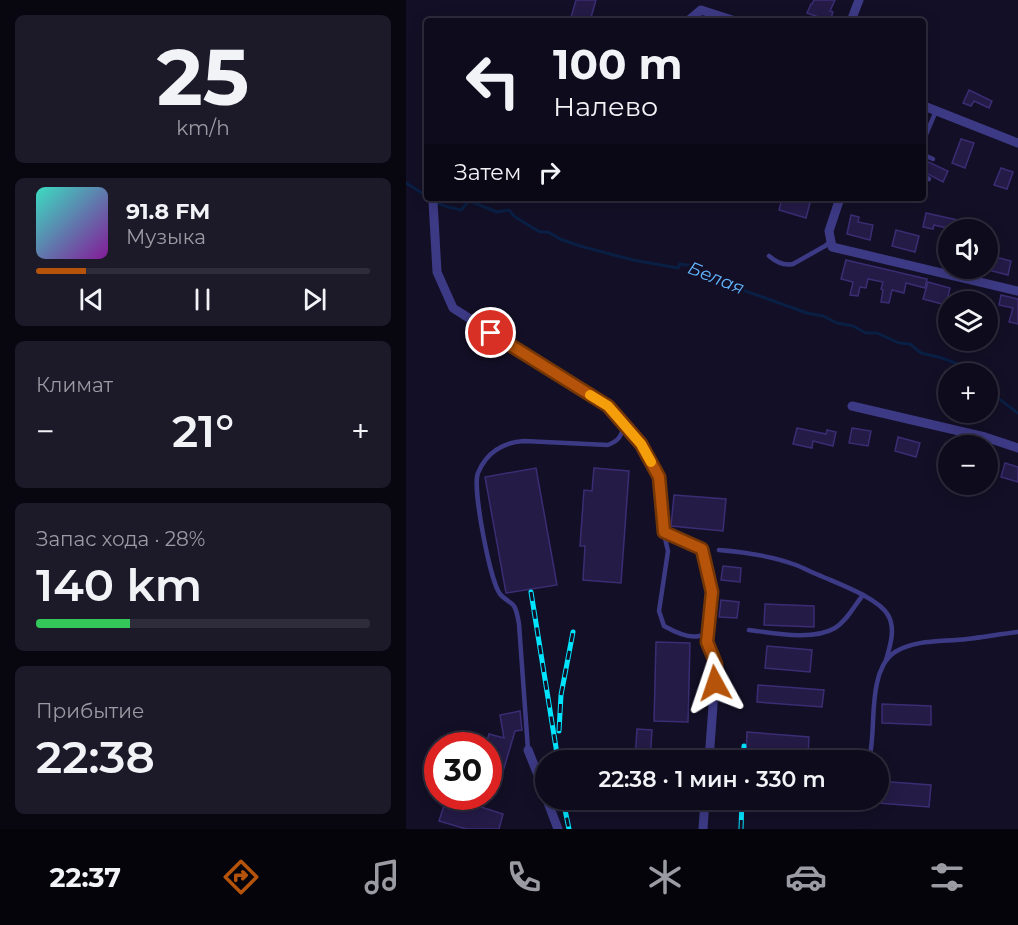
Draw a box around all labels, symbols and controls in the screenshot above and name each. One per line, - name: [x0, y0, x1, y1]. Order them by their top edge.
- text: 25: [157, 29, 249, 125]
- text: 100 m: [553, 38, 682, 90]
- icon: left: [454, 42, 532, 120]
- text: Налево: [553, 90, 658, 123]
- text: km/h: [176, 116, 230, 140]
- icon: right: [533, 156, 566, 189]
- text: Затем: [454, 159, 521, 186]
- text: 91.8 FM: [126, 198, 210, 225]
- map controls: [938, 219, 998, 495]
- button: sound: [938, 219, 998, 279]
- text: Музыка: [126, 225, 206, 249]
- water label: Белая: [685, 257, 747, 299]
- icon: previous: [75, 283, 108, 316]
- icon: pause: [186, 283, 219, 316]
- icon: next: [298, 283, 331, 316]
- button: layers: [938, 291, 998, 351]
- pin: [465, 307, 516, 358]
- icon: arrive: [474, 316, 507, 349]
- button: +: [938, 363, 998, 423]
- text: Климат: [36, 373, 113, 397]
- text: 21°: [172, 403, 234, 458]
- text: −: [36, 411, 55, 451]
- text: +: [351, 411, 370, 451]
- button: −: [938, 435, 998, 495]
- text: Запас хода · 28%: [36, 527, 205, 551]
- text: 140 km: [36, 557, 202, 612]
- position arrow: [683, 651, 747, 715]
- text: Прибытие: [36, 699, 144, 723]
- text: 22:38: [36, 729, 155, 784]
- speed limit sign: 30: [424, 732, 502, 810]
- text: 22:38 · 1 мин · 330 m: [598, 766, 826, 793]
- icon: directions: [220, 856, 262, 898]
- icon: music: [361, 856, 403, 898]
- icon: phone: [503, 856, 545, 898]
- icon: climate: [644, 856, 686, 898]
- icon: car: [785, 856, 827, 898]
- icon: filters: [926, 856, 968, 898]
- text: 22:37: [50, 861, 121, 894]

